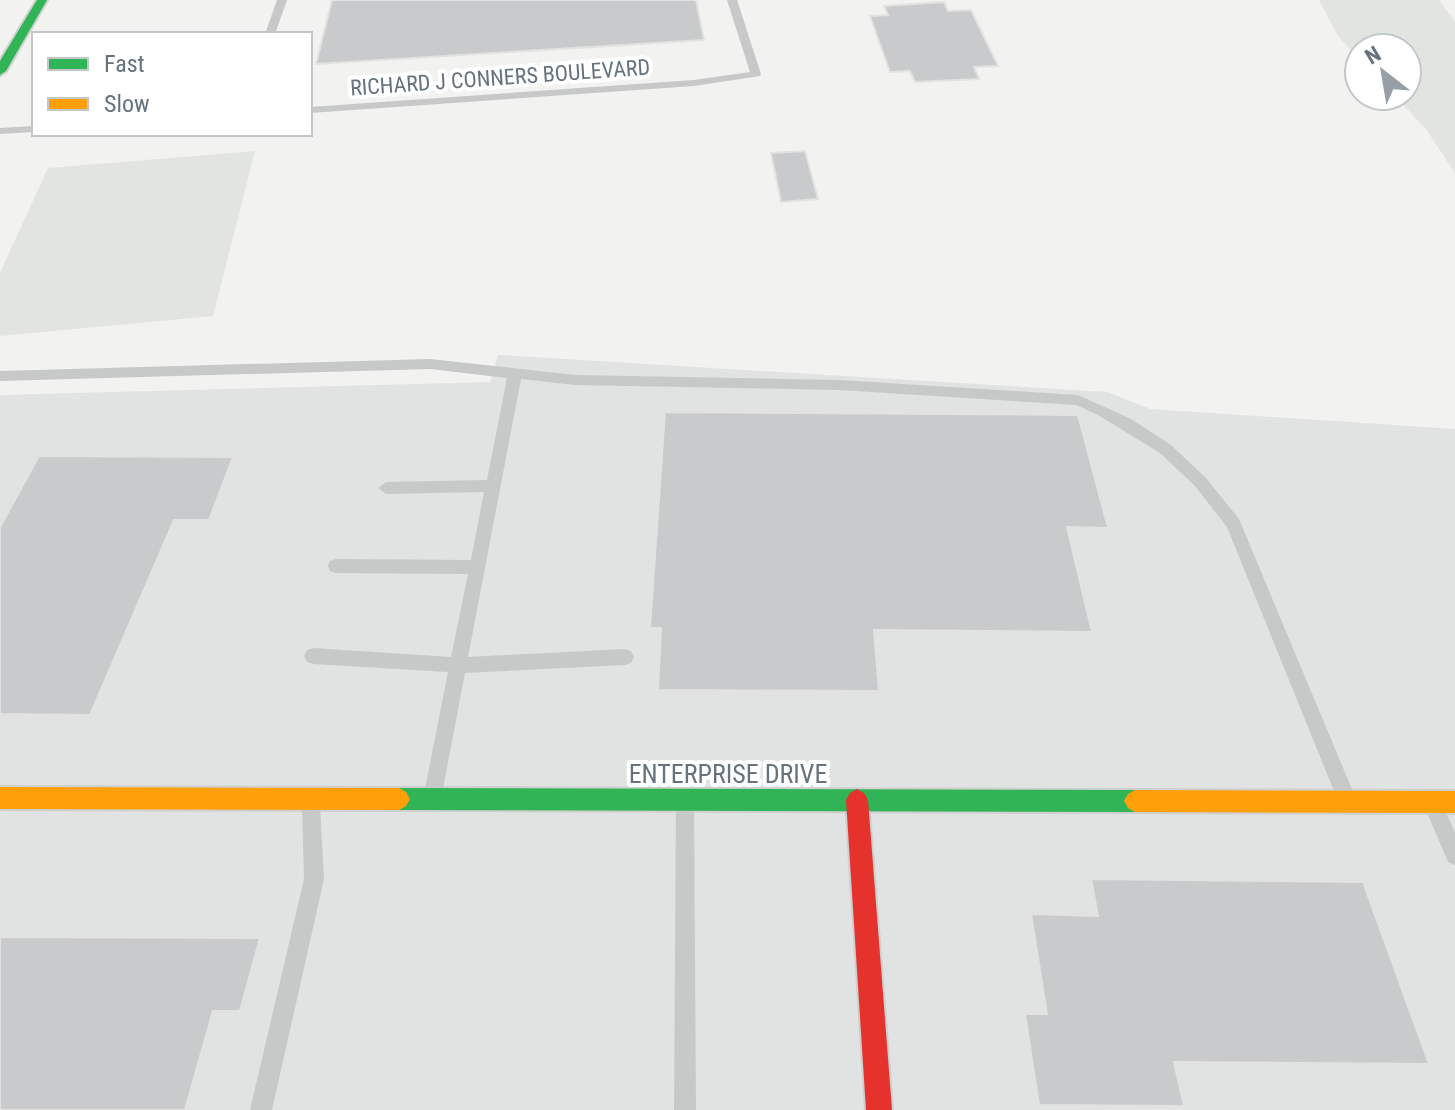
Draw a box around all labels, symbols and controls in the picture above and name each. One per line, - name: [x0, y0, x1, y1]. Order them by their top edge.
- legend: [32, 32, 312, 136]
- north arrow: [1343, 32, 1423, 112]
- text: N: [1361, 41, 1385, 69]
- text: Fast: [104, 50, 145, 78]
- street label: RICHARD J CONNERS BOULEVARD: [349, 55, 651, 100]
- text: Slow: [104, 90, 150, 118]
- street label: ENTERPRISE DRIVE: [629, 759, 827, 789]

